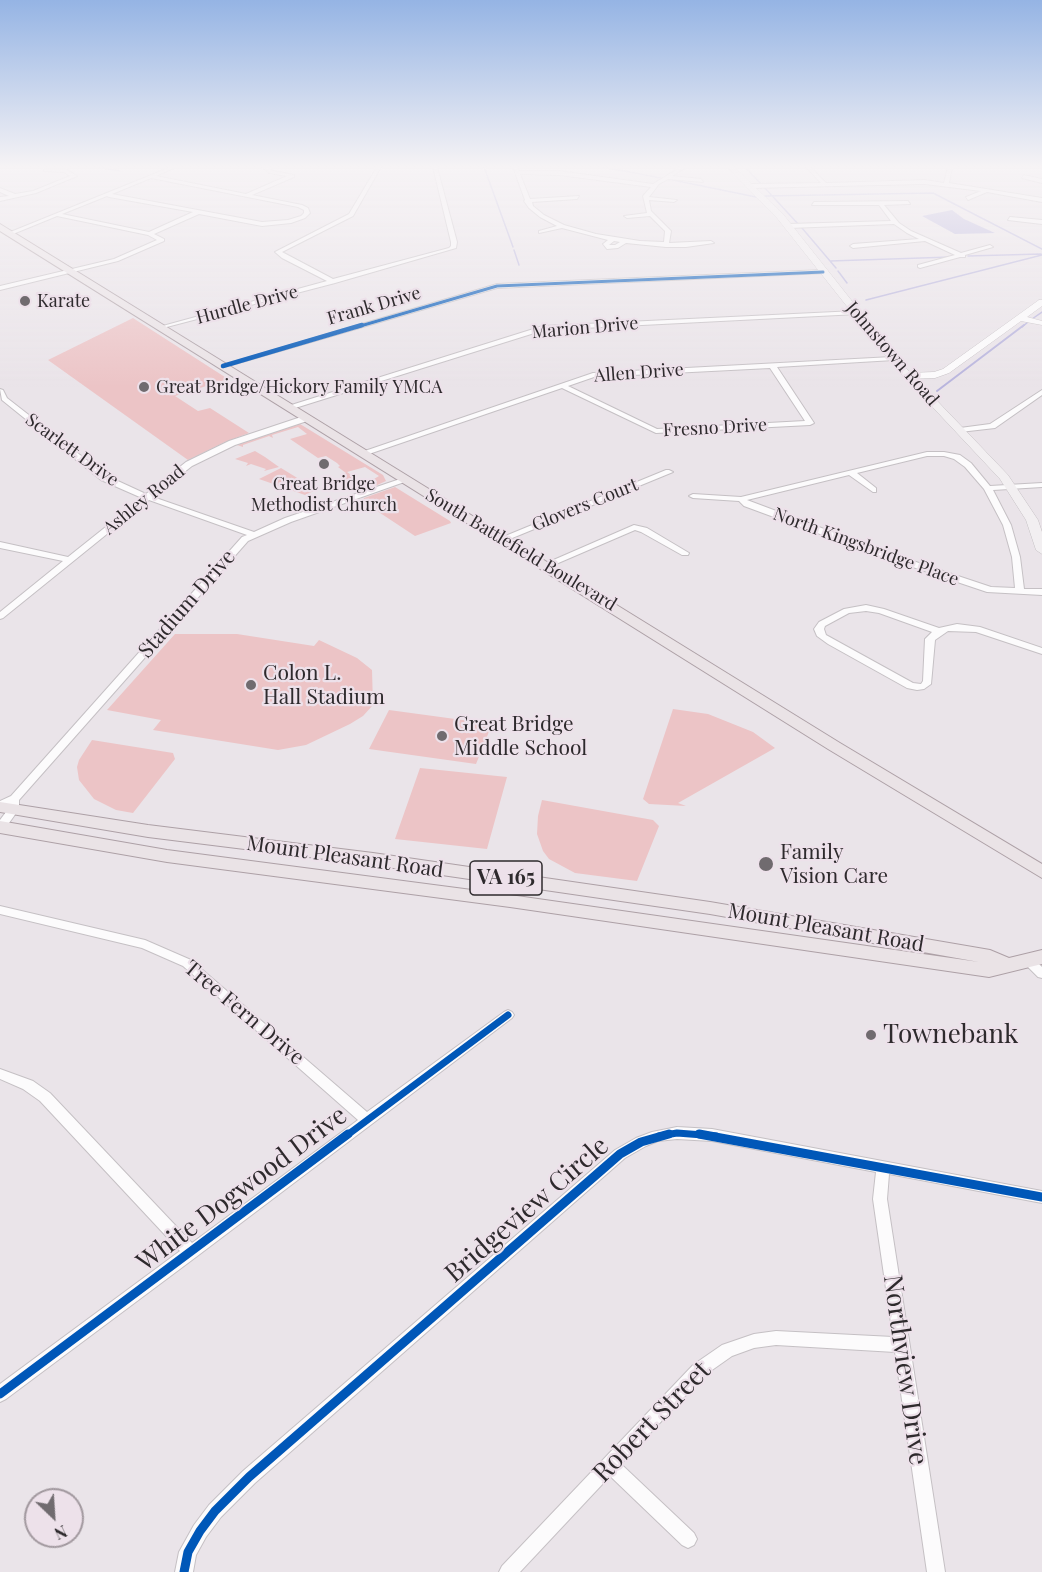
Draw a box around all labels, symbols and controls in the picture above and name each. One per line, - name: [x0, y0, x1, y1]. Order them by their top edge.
- street label: Hurdle Drive: [194, 281, 300, 329]
- street label: Frank Drive: [325, 282, 423, 330]
- place label: Karate: [37, 290, 90, 312]
- marker: Karate: [18, 294, 32, 308]
- street label: Johnstown Road: [841, 298, 943, 410]
- street label: Marion Drive: [531, 313, 639, 343]
- street label: Allen Drive: [593, 359, 685, 387]
- place label: Great Bridge/Hickory Family YMCA: [156, 376, 443, 398]
- marker: Great Bridge/Hickory Family YMCA: [137, 380, 151, 394]
- street label: Scarlett Drive: [21, 409, 123, 491]
- street label: Fresno Drive: [662, 414, 768, 442]
- marker: Great Bridge Methodist Church: [317, 457, 331, 471]
- street label: Ashley Road: [99, 461, 189, 539]
- place label: Great Bridge Methodist Church: [251, 473, 397, 516]
- street label: Glovers Court: [529, 474, 641, 536]
- street label: South Battlefield Boulevard: [421, 484, 621, 616]
- street label: North Kingsbridge Place: [770, 503, 962, 591]
- street label: Stadium Drive: [133, 545, 241, 663]
- place label: Colon L. Hall Stadium: [263, 660, 385, 710]
- marker: Colon L. Hall Stadium: [244, 678, 258, 692]
- place label: Great Bridge Middle School: [454, 711, 587, 761]
- marker: Great Bridge Middle School: [435, 729, 449, 743]
- street label: Mount Pleasant Road: [245, 831, 445, 883]
- place label: Family Vision Care: [780, 839, 888, 889]
- marker: Family Vision Care: [757, 855, 775, 873]
- road number: VA 165: [470, 861, 542, 895]
- street label: Mount Pleasant Road: [726, 898, 926, 958]
- street label: Tree Fern Drive: [179, 955, 309, 1071]
- place label: Townebank: [883, 1019, 1018, 1051]
- marker: Townebank: [864, 1028, 878, 1042]
- street label: White Dogwood Drive: [131, 1100, 353, 1278]
- street label: Bridgeview Circle: [439, 1131, 615, 1289]
- street label: Northview Drive: [876, 1273, 934, 1467]
- street label: Robert Street: [587, 1355, 717, 1489]
- north arrow: [24, 1488, 84, 1548]
- text: N: [51, 1521, 71, 1545]

